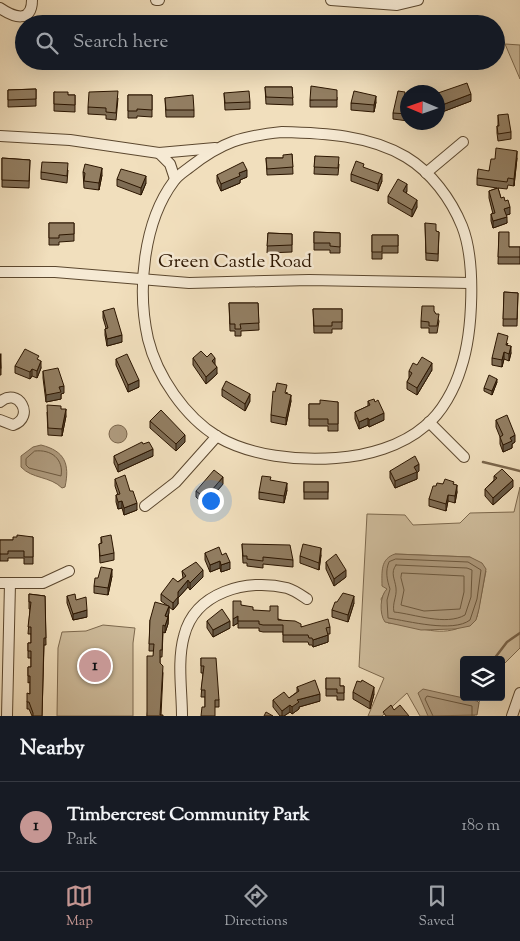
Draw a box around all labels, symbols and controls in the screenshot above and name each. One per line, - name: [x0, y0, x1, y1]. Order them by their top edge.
- search box: [15, 15, 505, 70]
- icon: search: [33, 29, 61, 57]
- text: Search here: [73, 29, 168, 56]
- north arrow: [400, 85, 445, 130]
- street label: Green Castle Road: [158, 249, 312, 276]
- your location: [198, 488, 224, 514]
- pin: 1: [79, 647, 111, 685]
- map controls: [460, 656, 505, 701]
- button: layers: [460, 656, 505, 701]
- text: Nearby: [20, 734, 85, 764]
- text: Timbercrest Community Park: [67, 802, 310, 829]
- text: 1: [33, 815, 39, 838]
- text: 180 m: [461, 815, 500, 838]
- text: Park: [67, 829, 98, 852]
- tab: Map: [65, 882, 93, 932]
- tab: Directions: [224, 882, 288, 932]
- tab: Saved: [419, 882, 454, 932]

